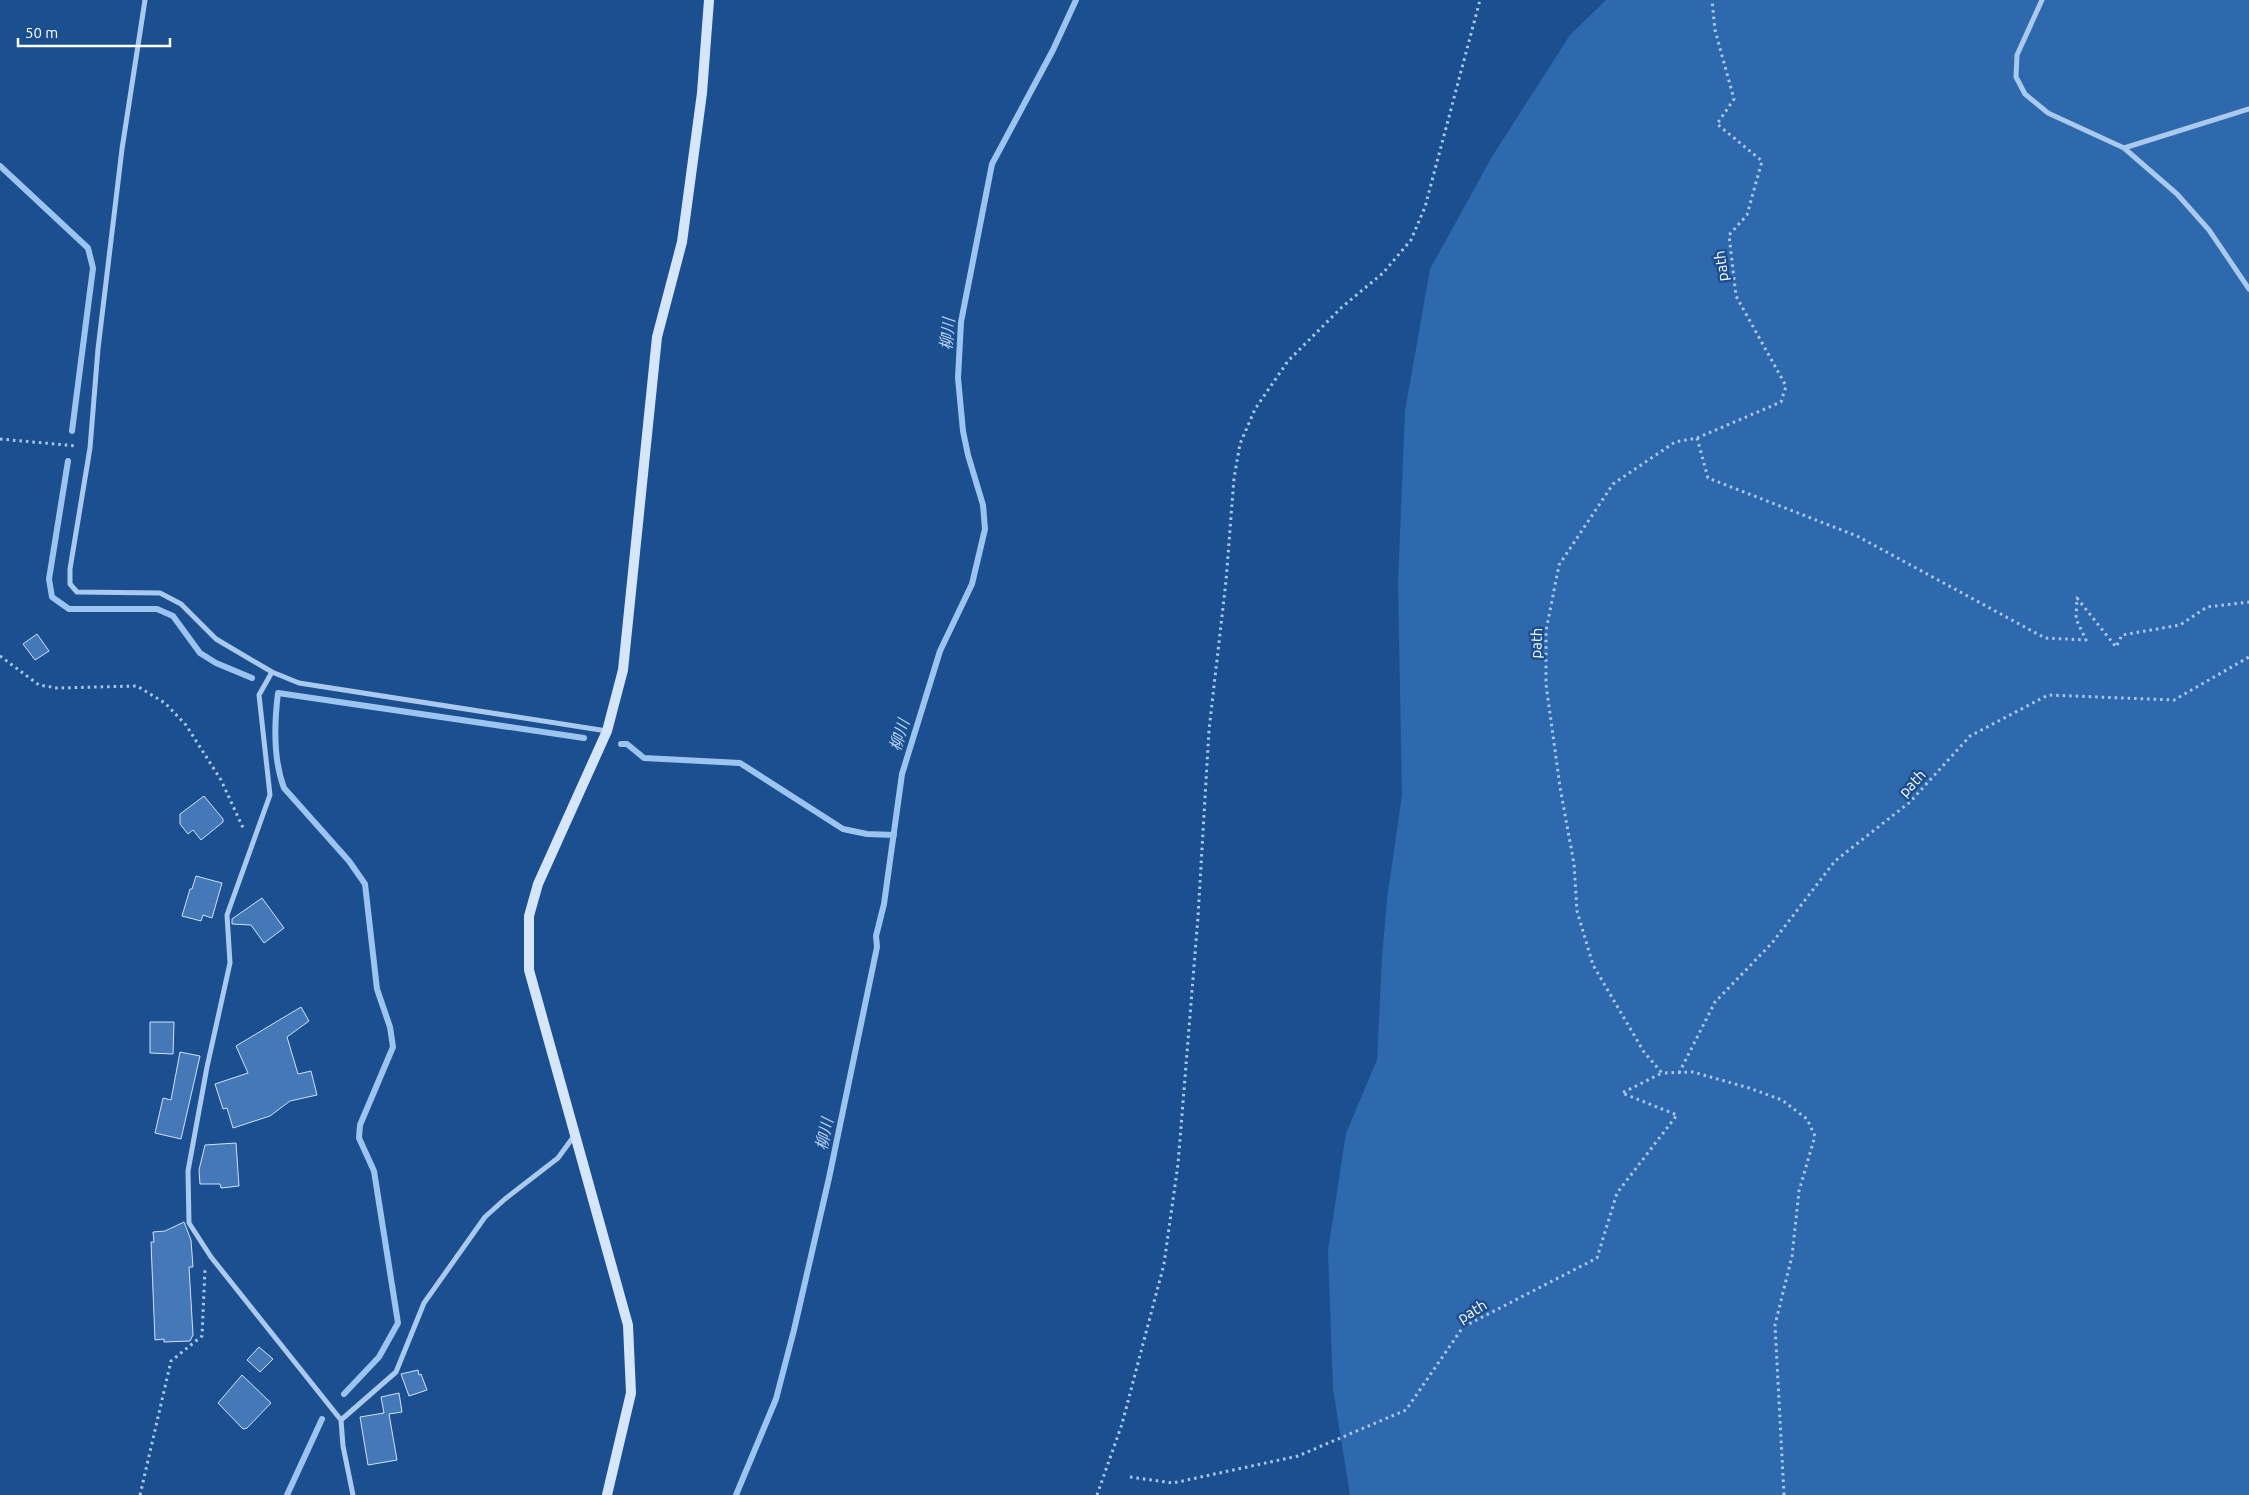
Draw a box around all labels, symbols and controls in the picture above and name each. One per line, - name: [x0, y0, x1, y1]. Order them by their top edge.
- scale bar: [18, 15, 170, 47]
- text: 50 m: [25, 24, 58, 41]
- street label: path: [1711, 250, 1731, 282]
- water label: 柳川: [937, 315, 958, 351]
- street label: path: [1527, 627, 1545, 659]
- water label: 柳川: [886, 715, 913, 753]
- street label: path: [1895, 766, 1929, 800]
- water label: 柳川: [812, 1115, 837, 1152]
- street label: path: [1454, 1296, 1490, 1326]

